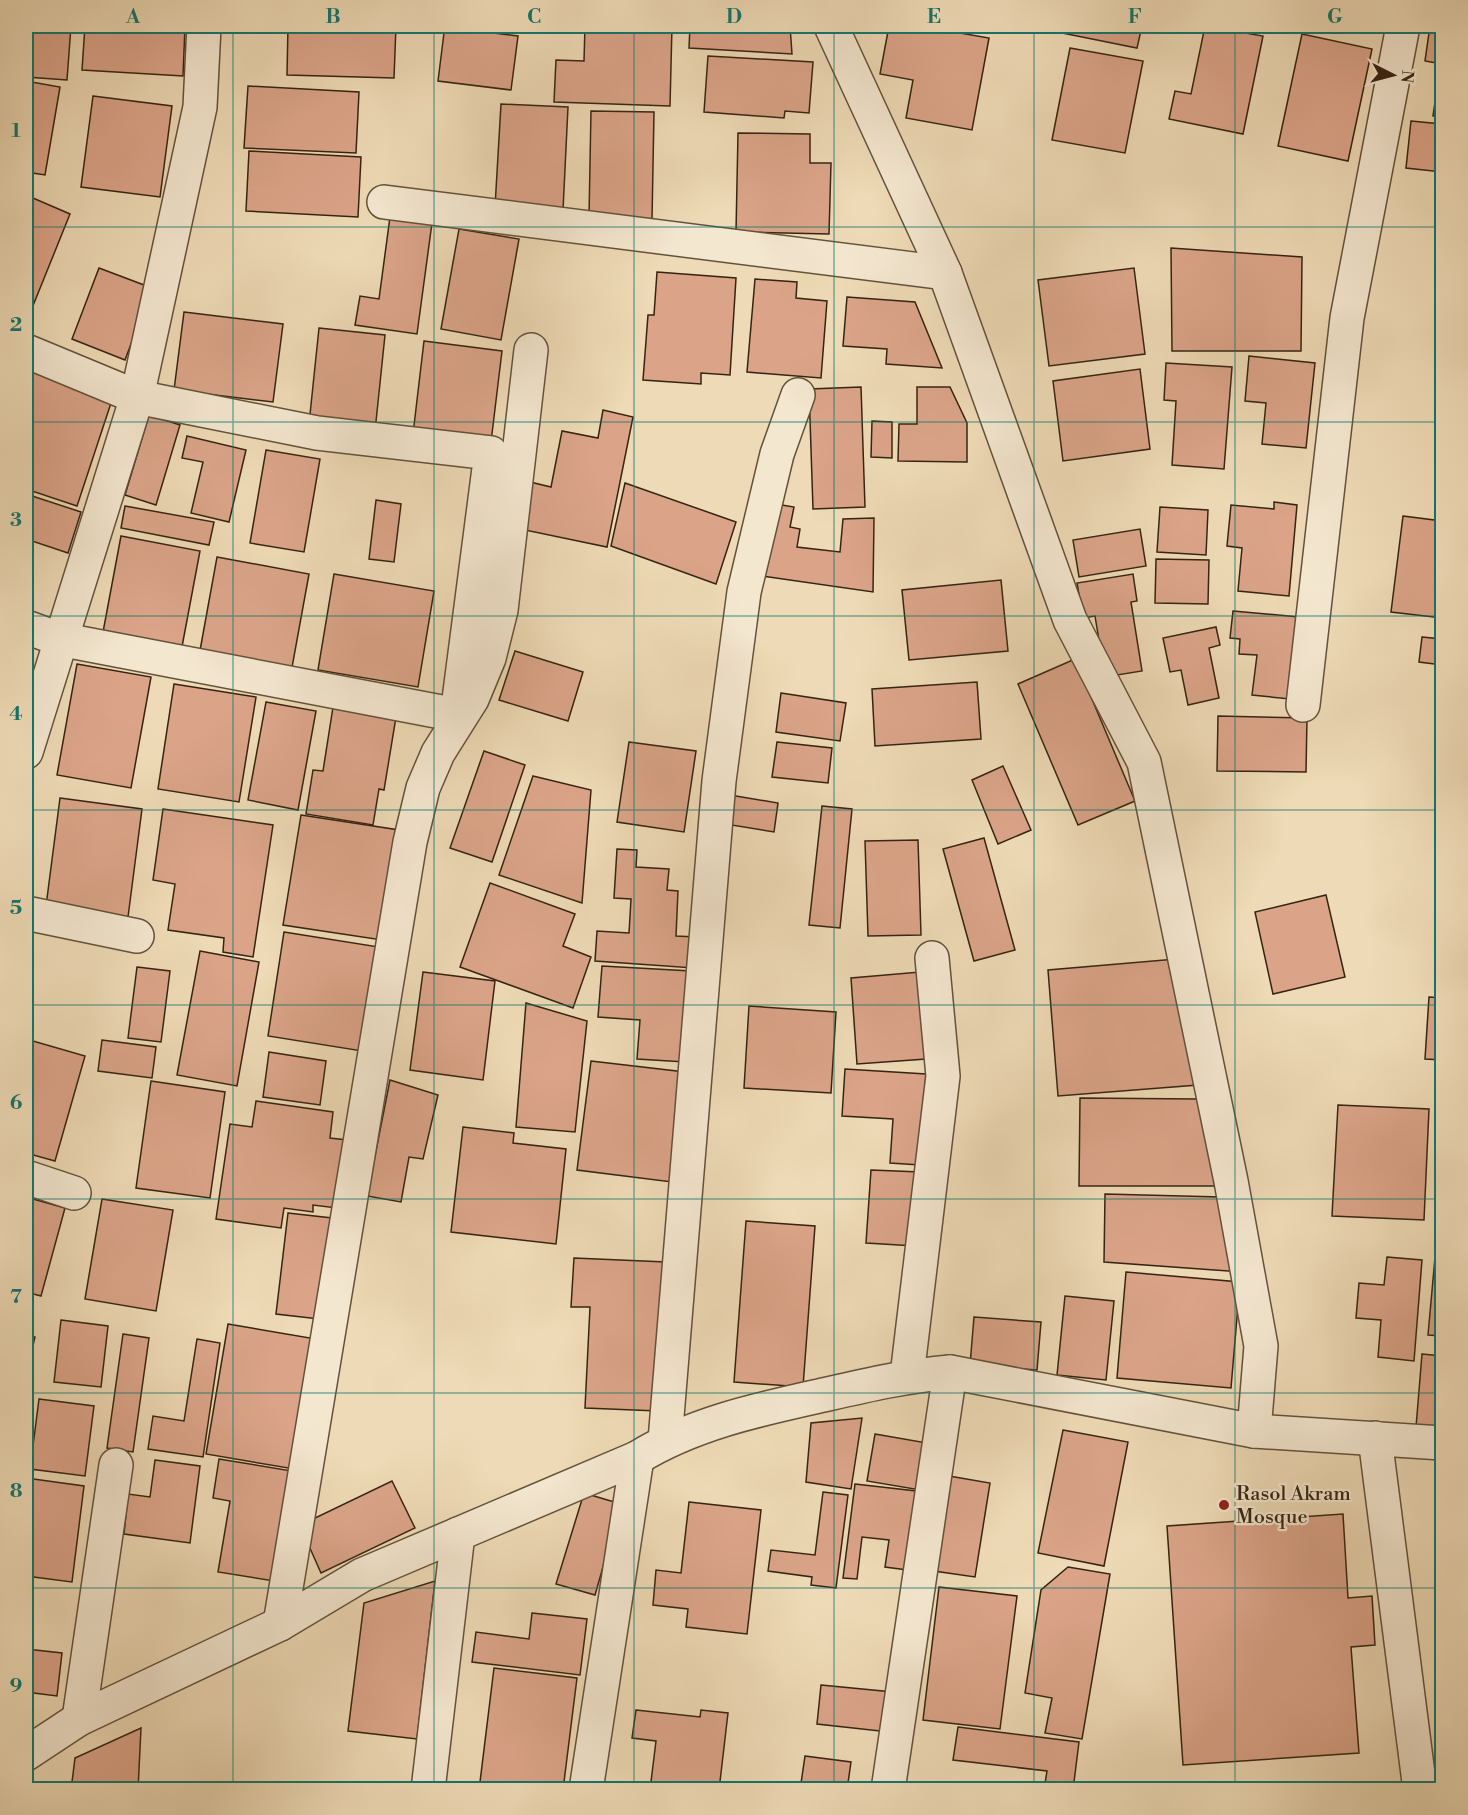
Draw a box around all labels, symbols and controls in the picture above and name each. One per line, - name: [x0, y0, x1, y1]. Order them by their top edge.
- text: A: [125, 5, 141, 30]
- text: B: [325, 5, 341, 30]
- text: C: [527, 5, 541, 30]
- text: D: [726, 5, 742, 30]
- text: E: [927, 5, 941, 30]
- text: F: [1128, 5, 1142, 30]
- text: G: [1327, 5, 1343, 30]
- north arrow: [1363, 45, 1423, 105]
- text: N: [1396, 69, 1418, 84]
- text: 1: [11, 119, 21, 144]
- text: 2: [10, 313, 22, 338]
- text: 3: [10, 508, 22, 533]
- text: 4: [9, 702, 23, 727]
- text: 5: [10, 896, 22, 921]
- text: 6: [10, 1091, 23, 1116]
- text: 7: [10, 1285, 22, 1310]
- text: 8: [10, 1479, 23, 1504]
- place label: Rasol Akram Mosque: [1236, 1482, 1351, 1530]
- marker: Rasol Akram Mosque: [1217, 1498, 1231, 1512]
- text: 9: [10, 1674, 22, 1699]

